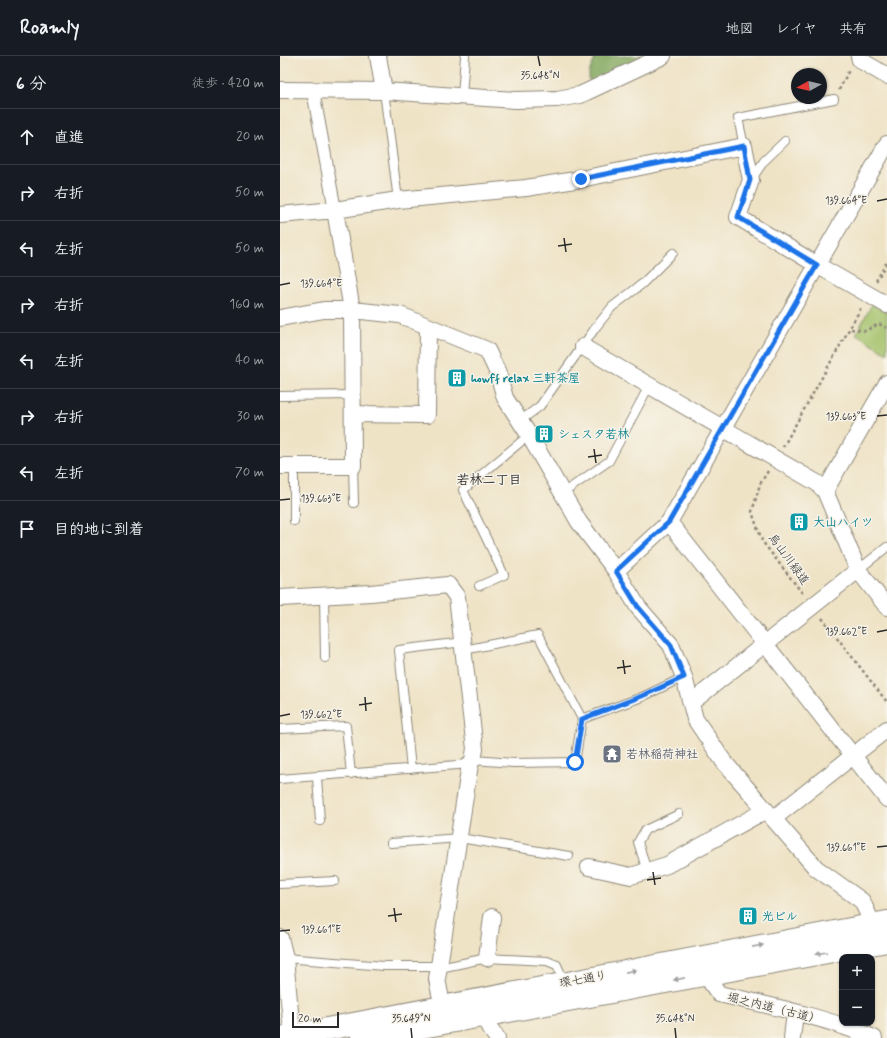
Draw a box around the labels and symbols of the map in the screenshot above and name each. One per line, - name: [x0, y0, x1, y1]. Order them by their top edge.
- north arrow: [791, 68, 827, 104]
- text: 35.648°N: [521, 69, 560, 83]
- route end: [572, 170, 590, 188]
- text: 139.664°E: [825, 194, 867, 208]
- text: 139.664°E: [300, 277, 342, 291]
- building icon: howff relax 三軒茶屋: [446, 367, 468, 389]
- place label: howff relax 三軒茶屋: [471, 371, 580, 387]
- text: 139.663°E: [826, 410, 866, 424]
- building icon: シェスタ若林: [533, 423, 555, 445]
- place label: シェスタ若林: [558, 427, 629, 443]
- district label: 若林二丁目: [456, 472, 522, 489]
- text: 139.663°E: [301, 492, 341, 506]
- building icon: 大山ハイツ: [788, 511, 810, 533]
- place label: 大山ハイツ: [813, 515, 873, 531]
- street label: 烏山川緑道: [764, 531, 812, 589]
- text: 139.662°E: [825, 625, 867, 639]
- text: 139.662°E: [300, 708, 342, 722]
- temple icon: 若林稲荷神社: [601, 743, 623, 765]
- place label: 若林稲荷神社: [626, 747, 698, 763]
- route start: [566, 753, 584, 771]
- text: 139.661°E: [826, 841, 866, 855]
- building icon: 光ビル: [737, 905, 759, 927]
- place label: 光ビル: [762, 909, 798, 925]
- text: 139.661°E: [301, 923, 341, 937]
- one-way arrow: [752, 943, 764, 949]
- one-way arrow: [815, 950, 827, 956]
- one-way arrow: [624, 967, 637, 973]
- street label: 環七通り: [558, 968, 608, 992]
- one-way arrow: [673, 976, 685, 982]
- street label: 堀之内道（古道）: [725, 990, 822, 1028]
- scale bar: [292, 1010, 339, 1029]
- text: 35.649°N: [392, 1012, 431, 1026]
- text: 35.648°N: [656, 1012, 695, 1026]

